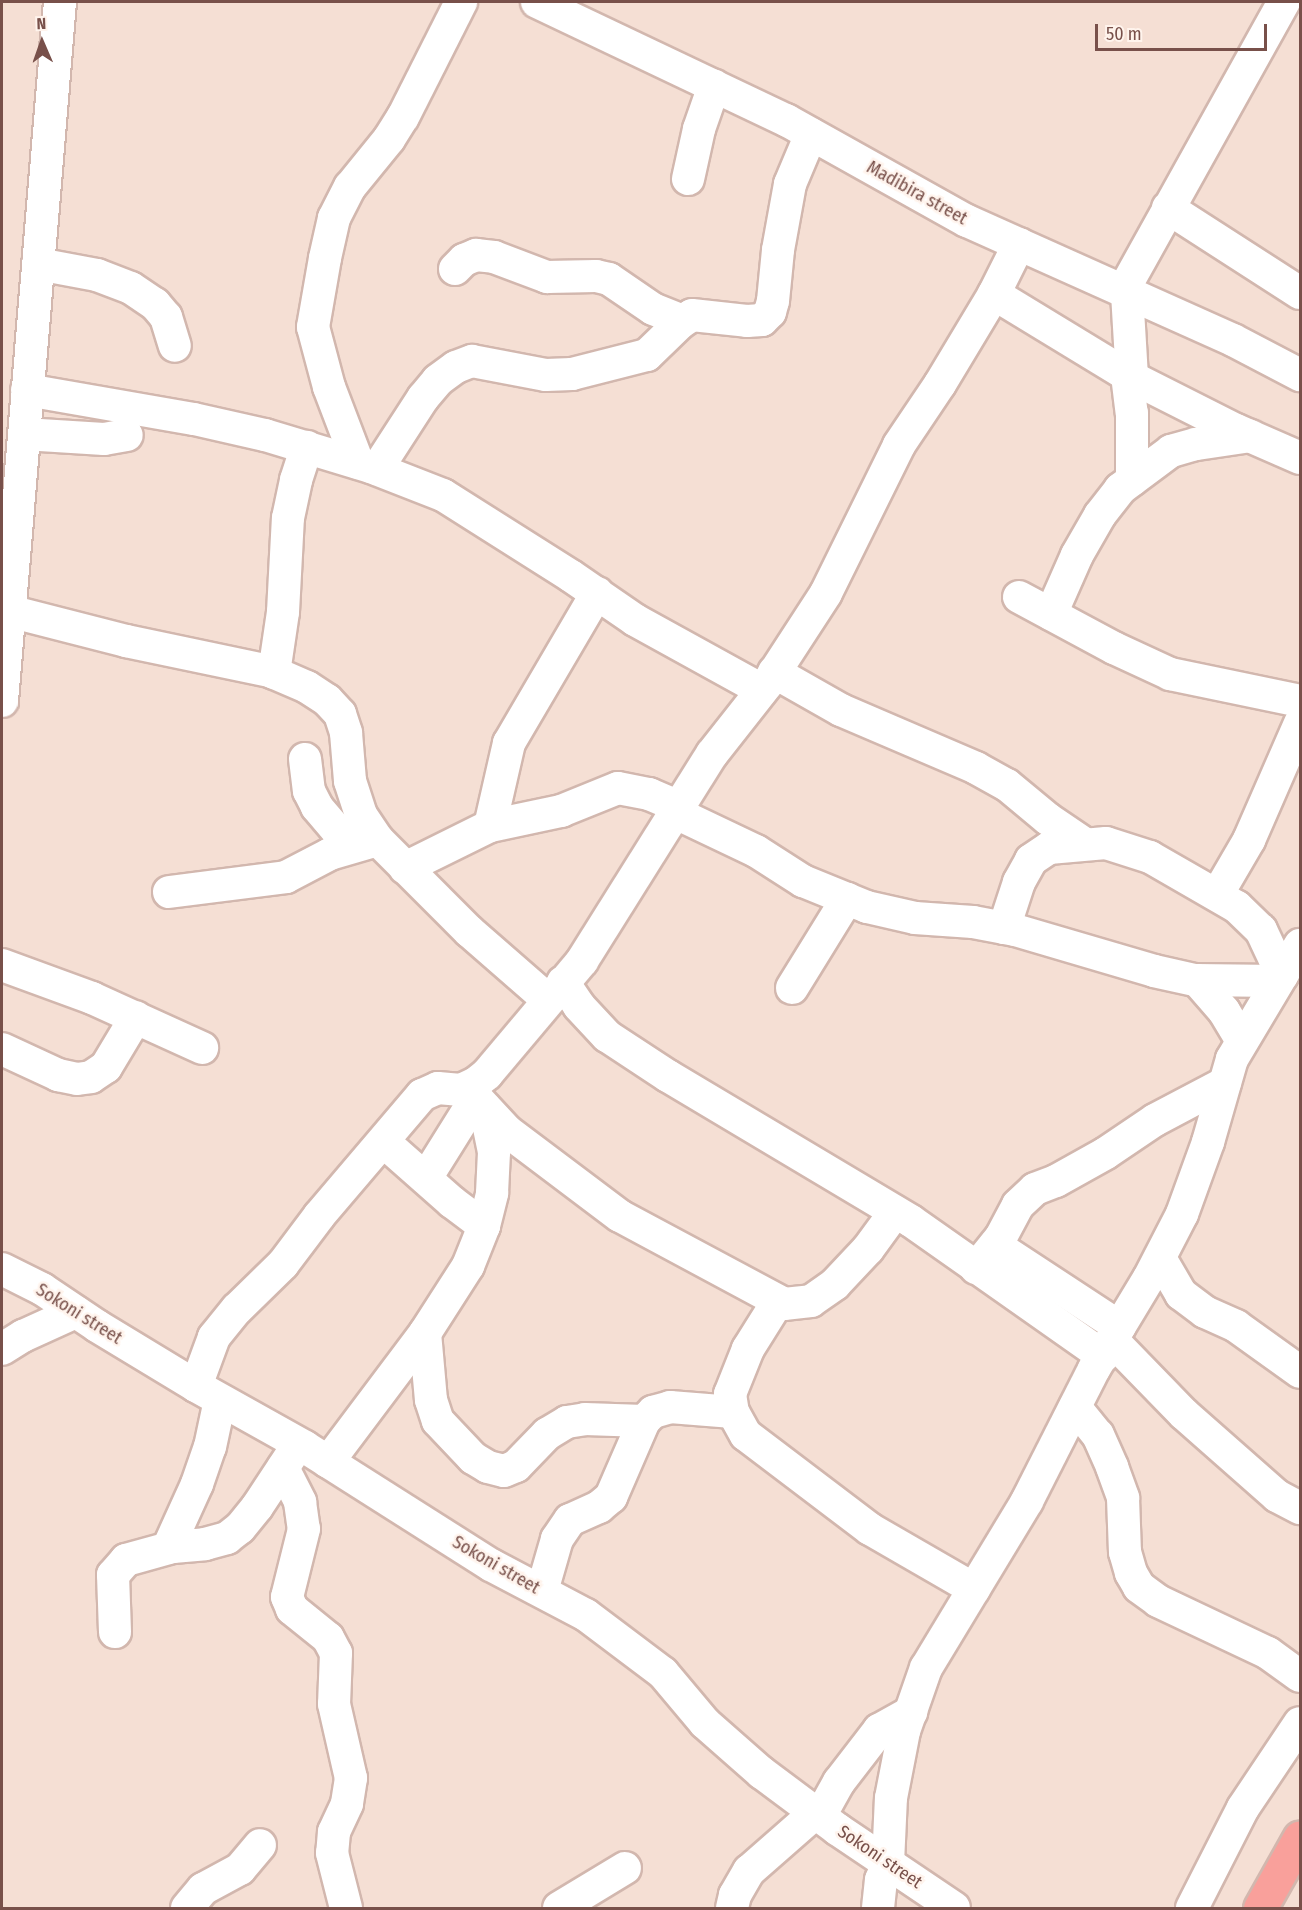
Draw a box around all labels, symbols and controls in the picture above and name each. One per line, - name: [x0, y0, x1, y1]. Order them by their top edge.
- north arrow: [12, 12, 72, 72]
- scale bar: [1098, 12, 1270, 50]
- text: N: [36, 14, 46, 33]
- text: 50 m: [1106, 23, 1142, 45]
- street label: Madibira street: [863, 156, 971, 230]
- street label: Sokoni street: [32, 1279, 126, 1349]
- street label: Sokoni street: [448, 1531, 544, 1599]
- street label: Sokoni street: [834, 1821, 926, 1893]

